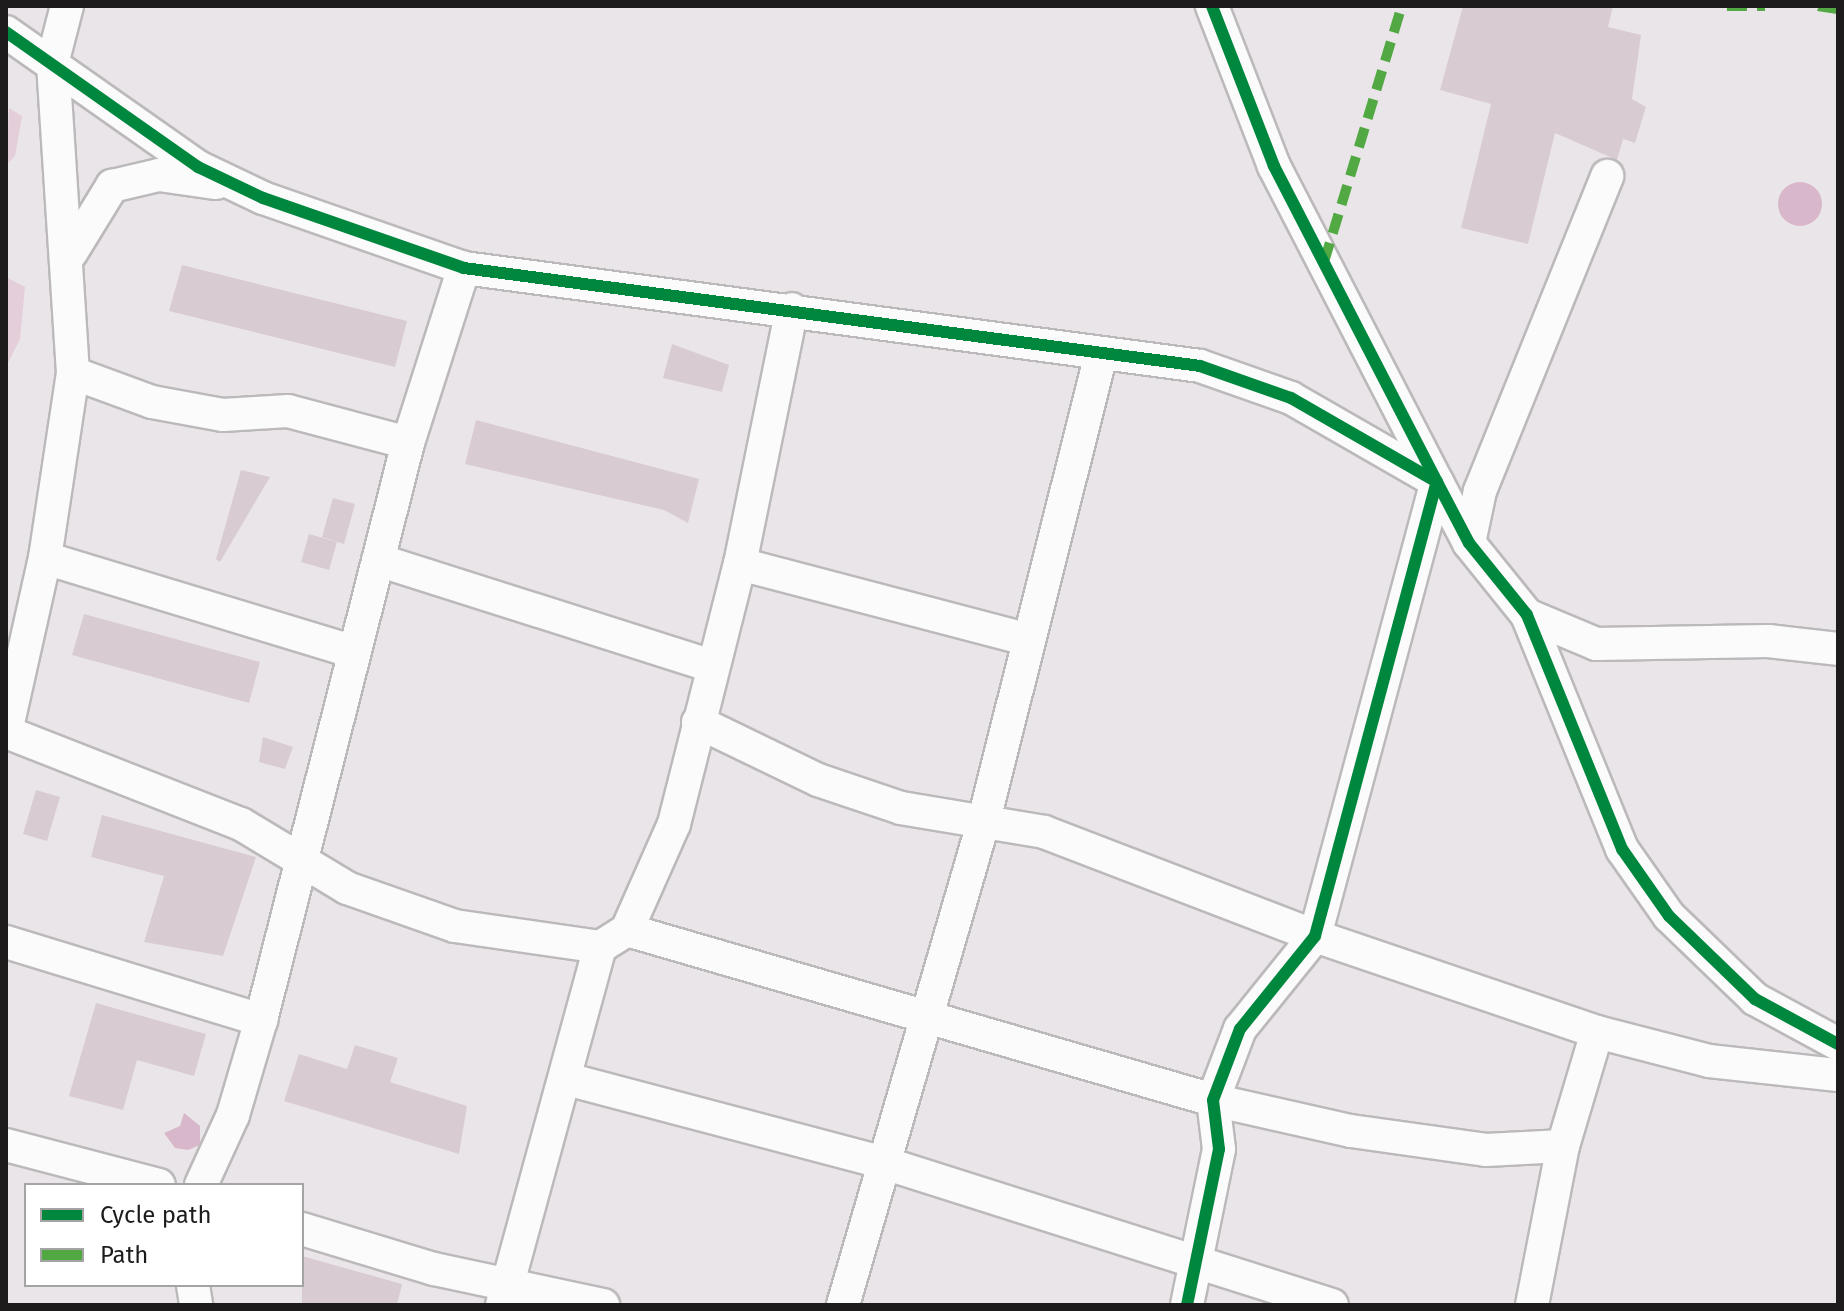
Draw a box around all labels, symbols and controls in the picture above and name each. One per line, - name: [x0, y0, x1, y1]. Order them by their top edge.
- legend: [24, 1183, 304, 1287]
- text: Cycle path: [100, 1201, 212, 1229]
- text: Path: [100, 1241, 148, 1269]

